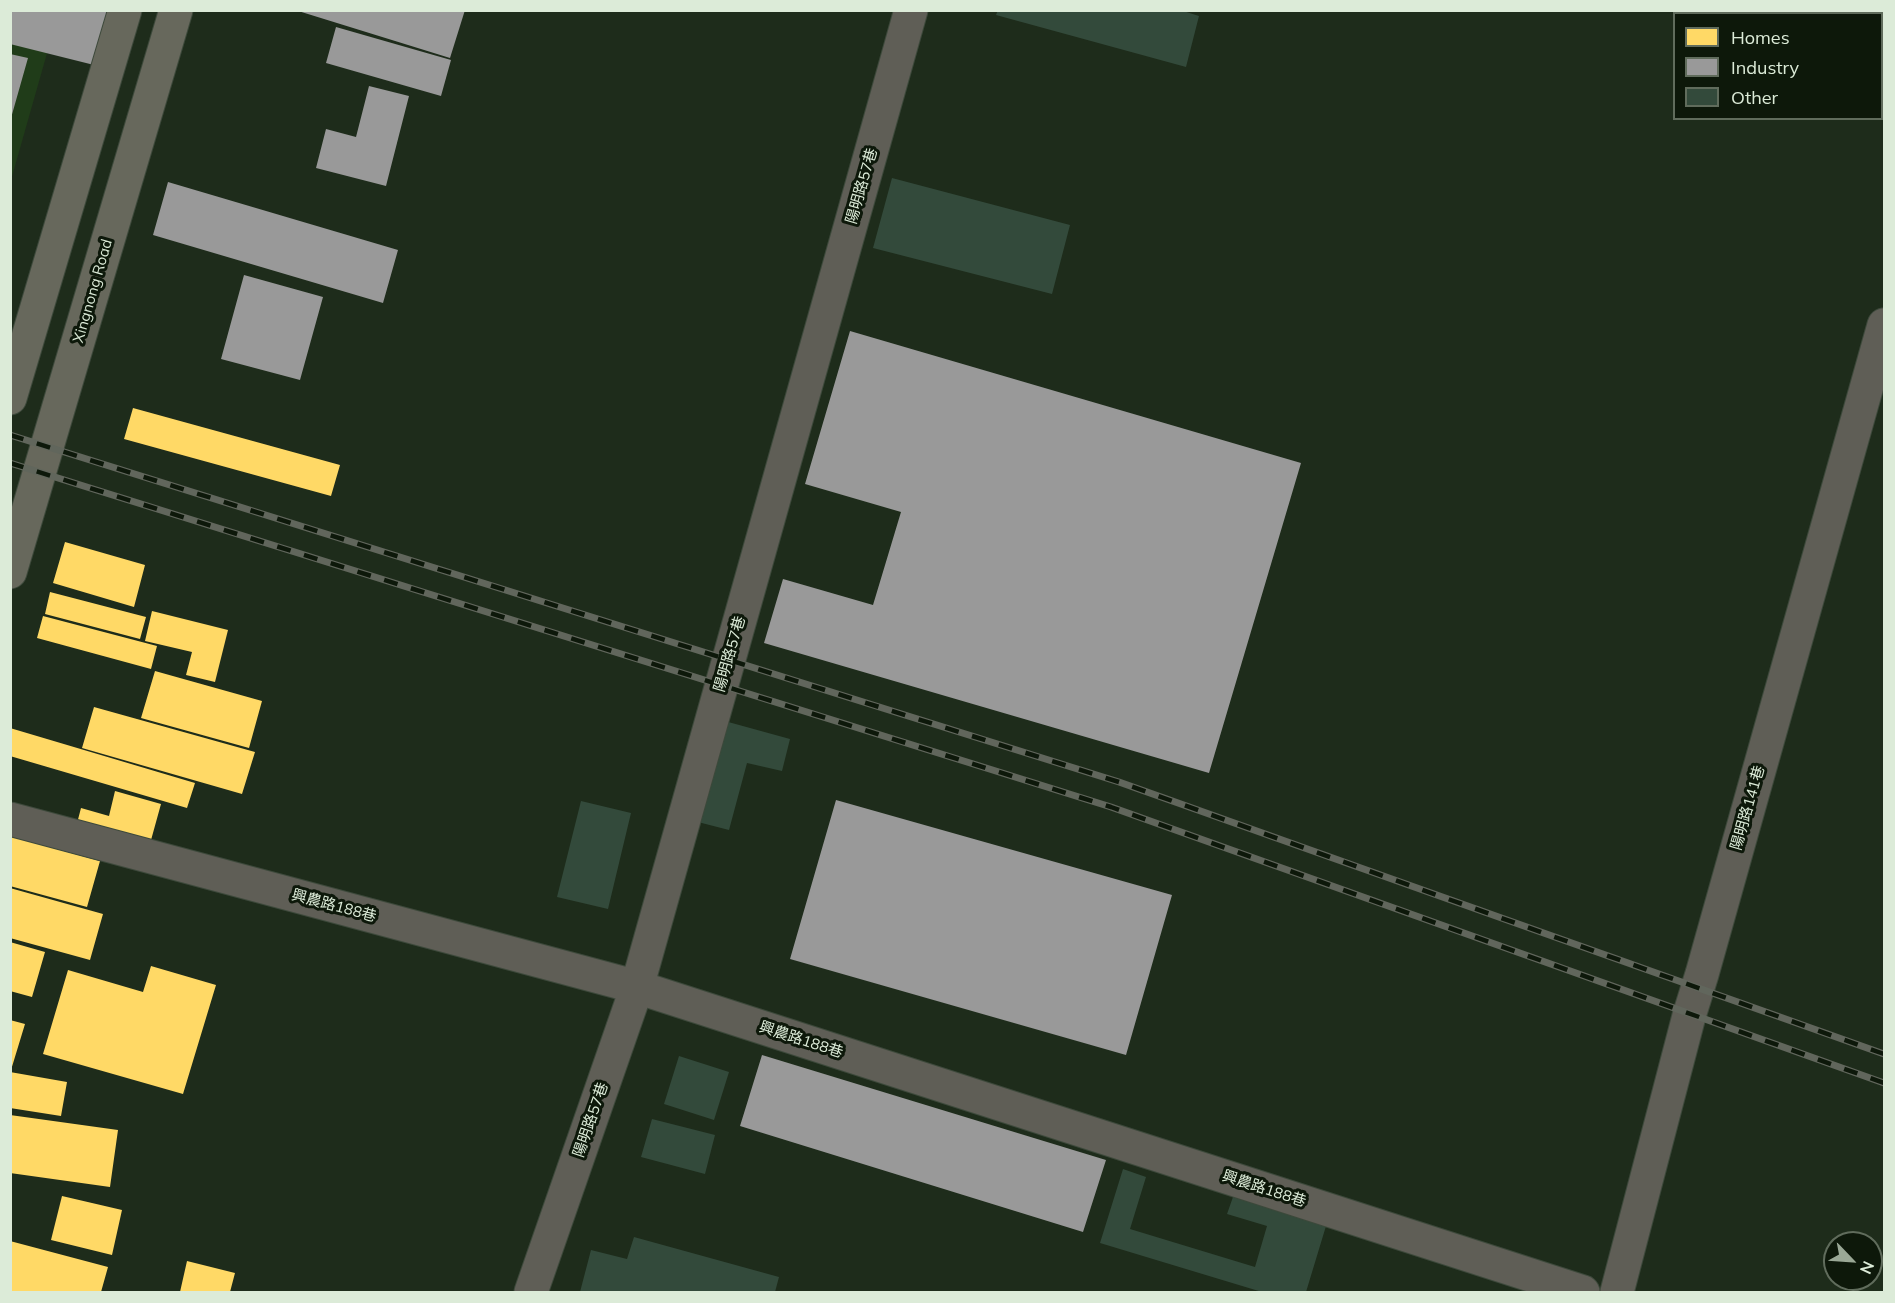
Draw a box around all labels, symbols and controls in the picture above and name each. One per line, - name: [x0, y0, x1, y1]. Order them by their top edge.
- legend: [1673, 12, 1883, 120]
- text: Homes: [1731, 26, 1790, 49]
- text: Industry: [1731, 56, 1799, 79]
- text: Other: [1731, 86, 1778, 109]
- street label: 陽明路57巷: [843, 146, 881, 226]
- street label: Xingnong Road: [70, 237, 116, 345]
- street label: 陽明路57巷: [711, 614, 749, 694]
- street label: 陽明路141巷: [1727, 764, 1769, 852]
- street label: 興農路188巷: [290, 886, 378, 926]
- street label: 興農路188巷: [757, 1018, 845, 1062]
- street label: 陽明路57巷: [570, 1080, 612, 1160]
- street label: 興農路188巷: [1220, 1167, 1308, 1211]
- north arrow: [1823, 1231, 1883, 1291]
- text: N: [1856, 1258, 1879, 1277]

